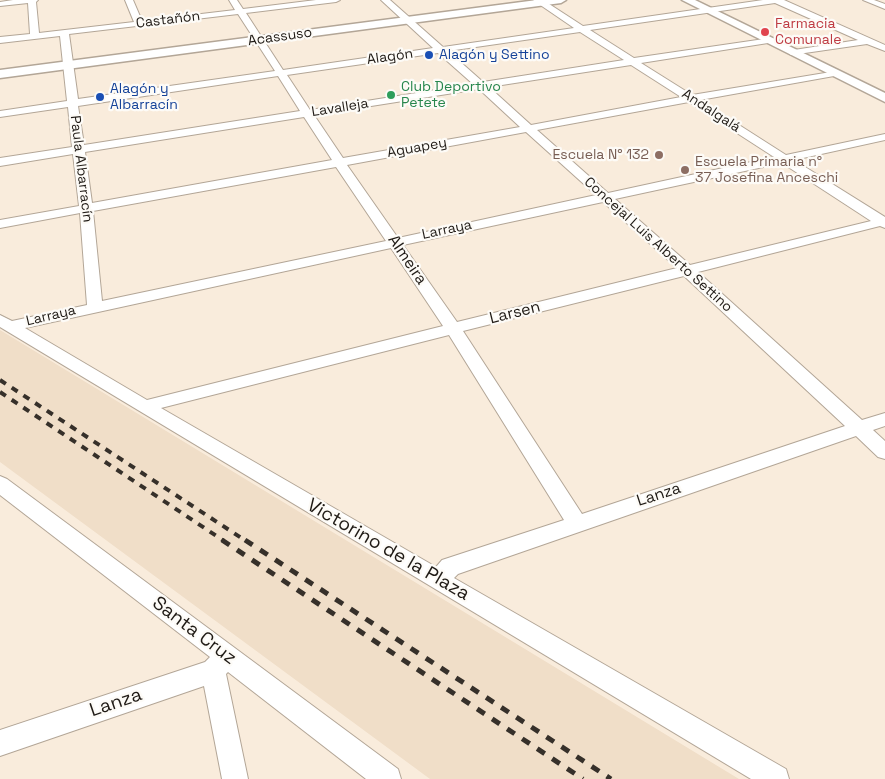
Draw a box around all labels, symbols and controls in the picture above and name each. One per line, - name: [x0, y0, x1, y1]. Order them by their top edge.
- street label: Castañón: [135, 8, 201, 32]
- place label: Farmacia Comunale: [775, 16, 841, 48]
- street label: Acassuso: [247, 24, 313, 50]
- marker: Farmacia Comunale: [759, 26, 771, 38]
- street label: Alagón: [366, 45, 414, 69]
- place label: Alagón y Settino: [439, 47, 550, 63]
- marker: Alagón y Settino: [423, 49, 435, 61]
- place label: Club Deportivo Petete: [401, 79, 501, 111]
- place label: Alagón y Albarracín: [110, 81, 178, 114]
- street label: Andalgalá: [679, 86, 743, 136]
- marker: Club Deportivo Petete: [385, 89, 397, 101]
- marker: Alagón y Albarracín: [94, 91, 106, 103]
- street label: Lavalleja: [310, 95, 370, 121]
- street label: Paula Albarracín: [66, 115, 96, 223]
- street label: Aguapey: [386, 134, 448, 162]
- place label: Escuela N° 132: [552, 147, 649, 163]
- marker: Escuela N° 132: [653, 149, 665, 161]
- place label: Escuela Primaria n° 37 Josefina Anceschi: [695, 154, 838, 186]
- marker: Escuela Primaria n° 37 Josefina Anceschi: [679, 164, 691, 176]
- street label: Concejal Luis Alberto Settino: [580, 174, 736, 316]
- street label: Larraya: [421, 217, 473, 243]
- street label: Almeira: [383, 231, 431, 289]
- street label: Larsen: [488, 297, 542, 329]
- street label: Larraya: [25, 302, 77, 330]
- street label: Lanza: [635, 479, 683, 511]
- street label: Victorino de la Plaza: [303, 494, 473, 606]
- street label: Santa Cruz: [147, 592, 241, 670]
- street label: Lanza: [87, 683, 145, 723]

